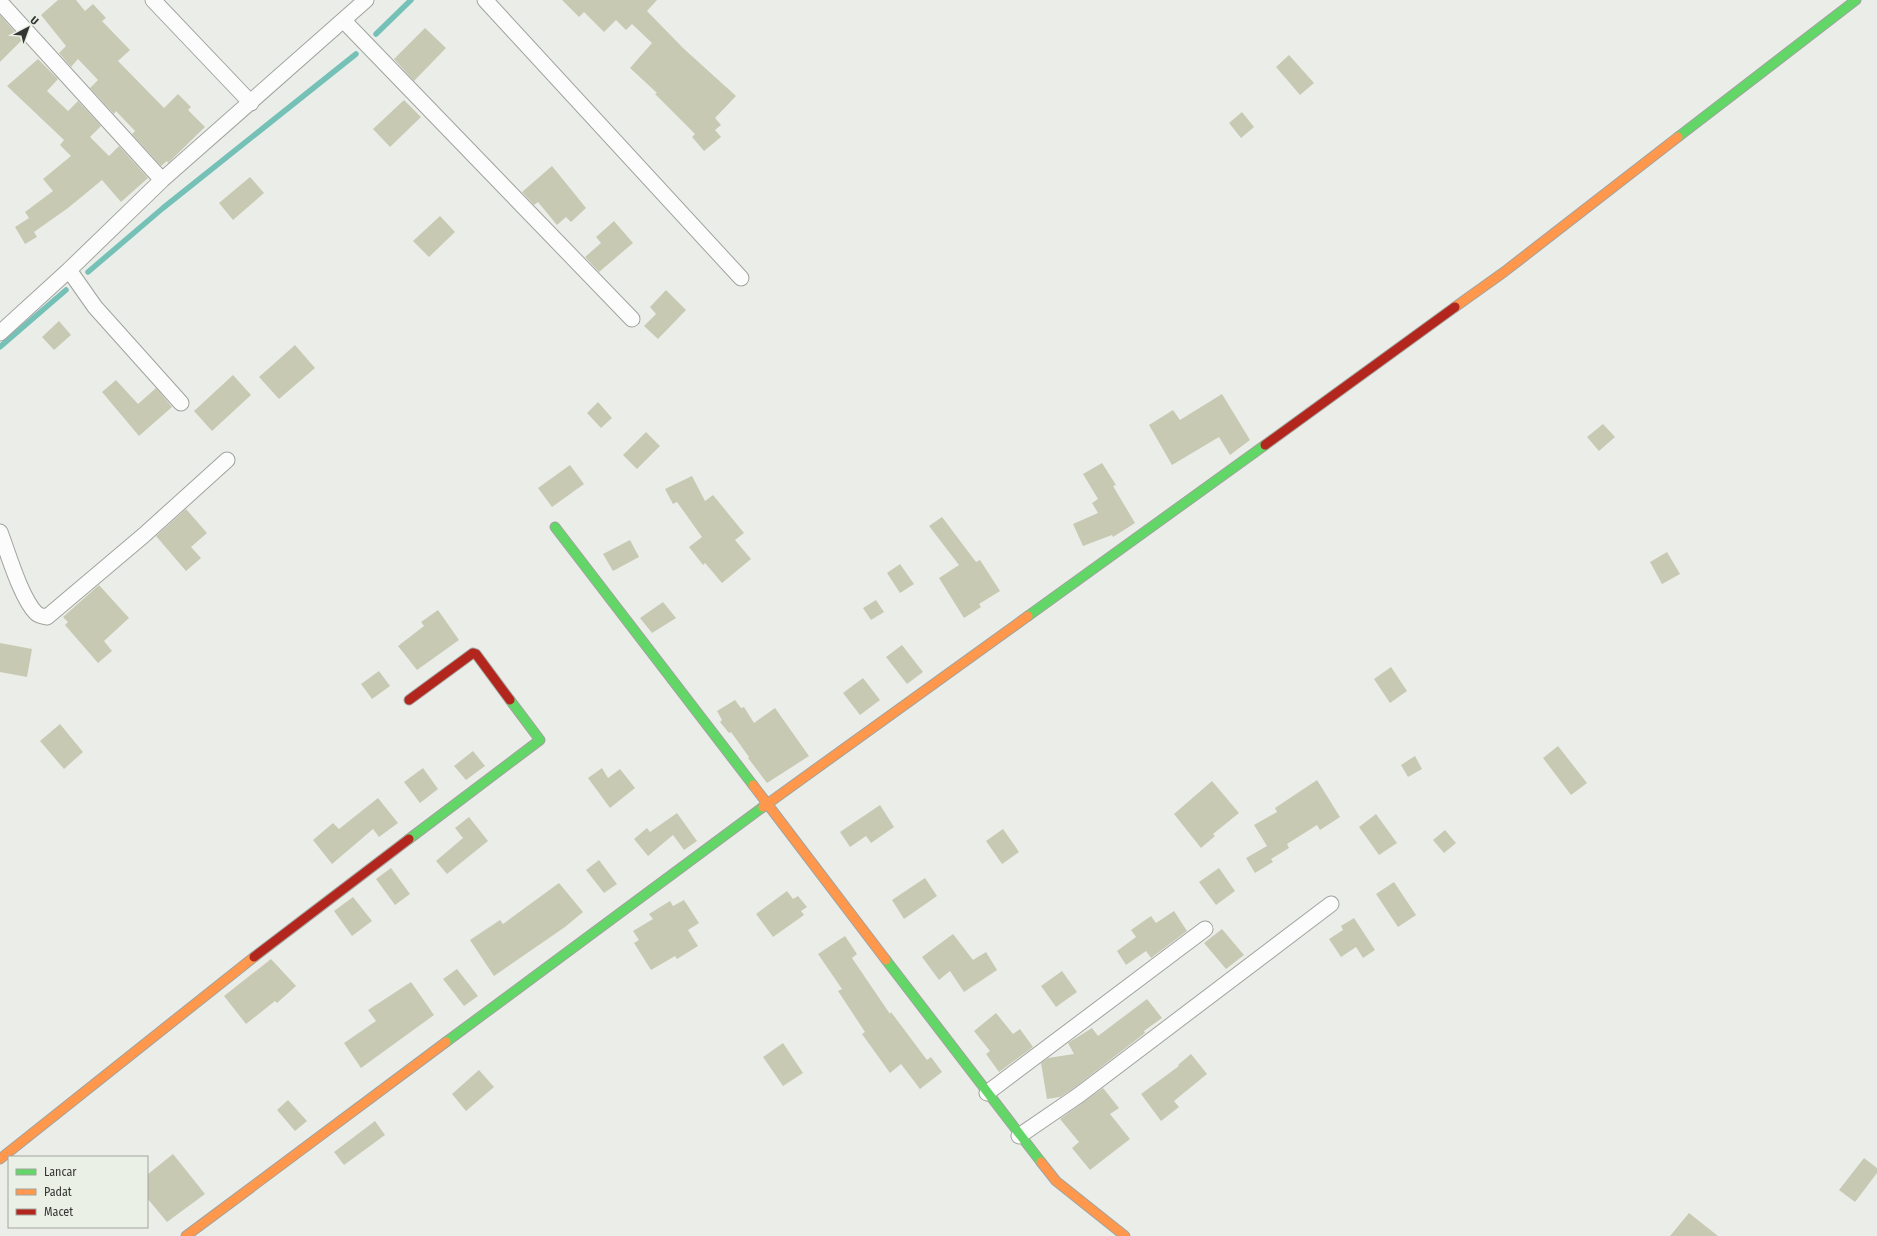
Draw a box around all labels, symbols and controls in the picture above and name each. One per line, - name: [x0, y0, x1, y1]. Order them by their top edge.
- north arrow: [8, 8, 48, 48]
- text: U: [28, 14, 41, 28]
- legend: [8, 1156, 148, 1228]
- text: Lancar: [44, 1165, 77, 1179]
- text: Padat: [44, 1185, 72, 1199]
- text: Macet: [44, 1205, 73, 1219]

